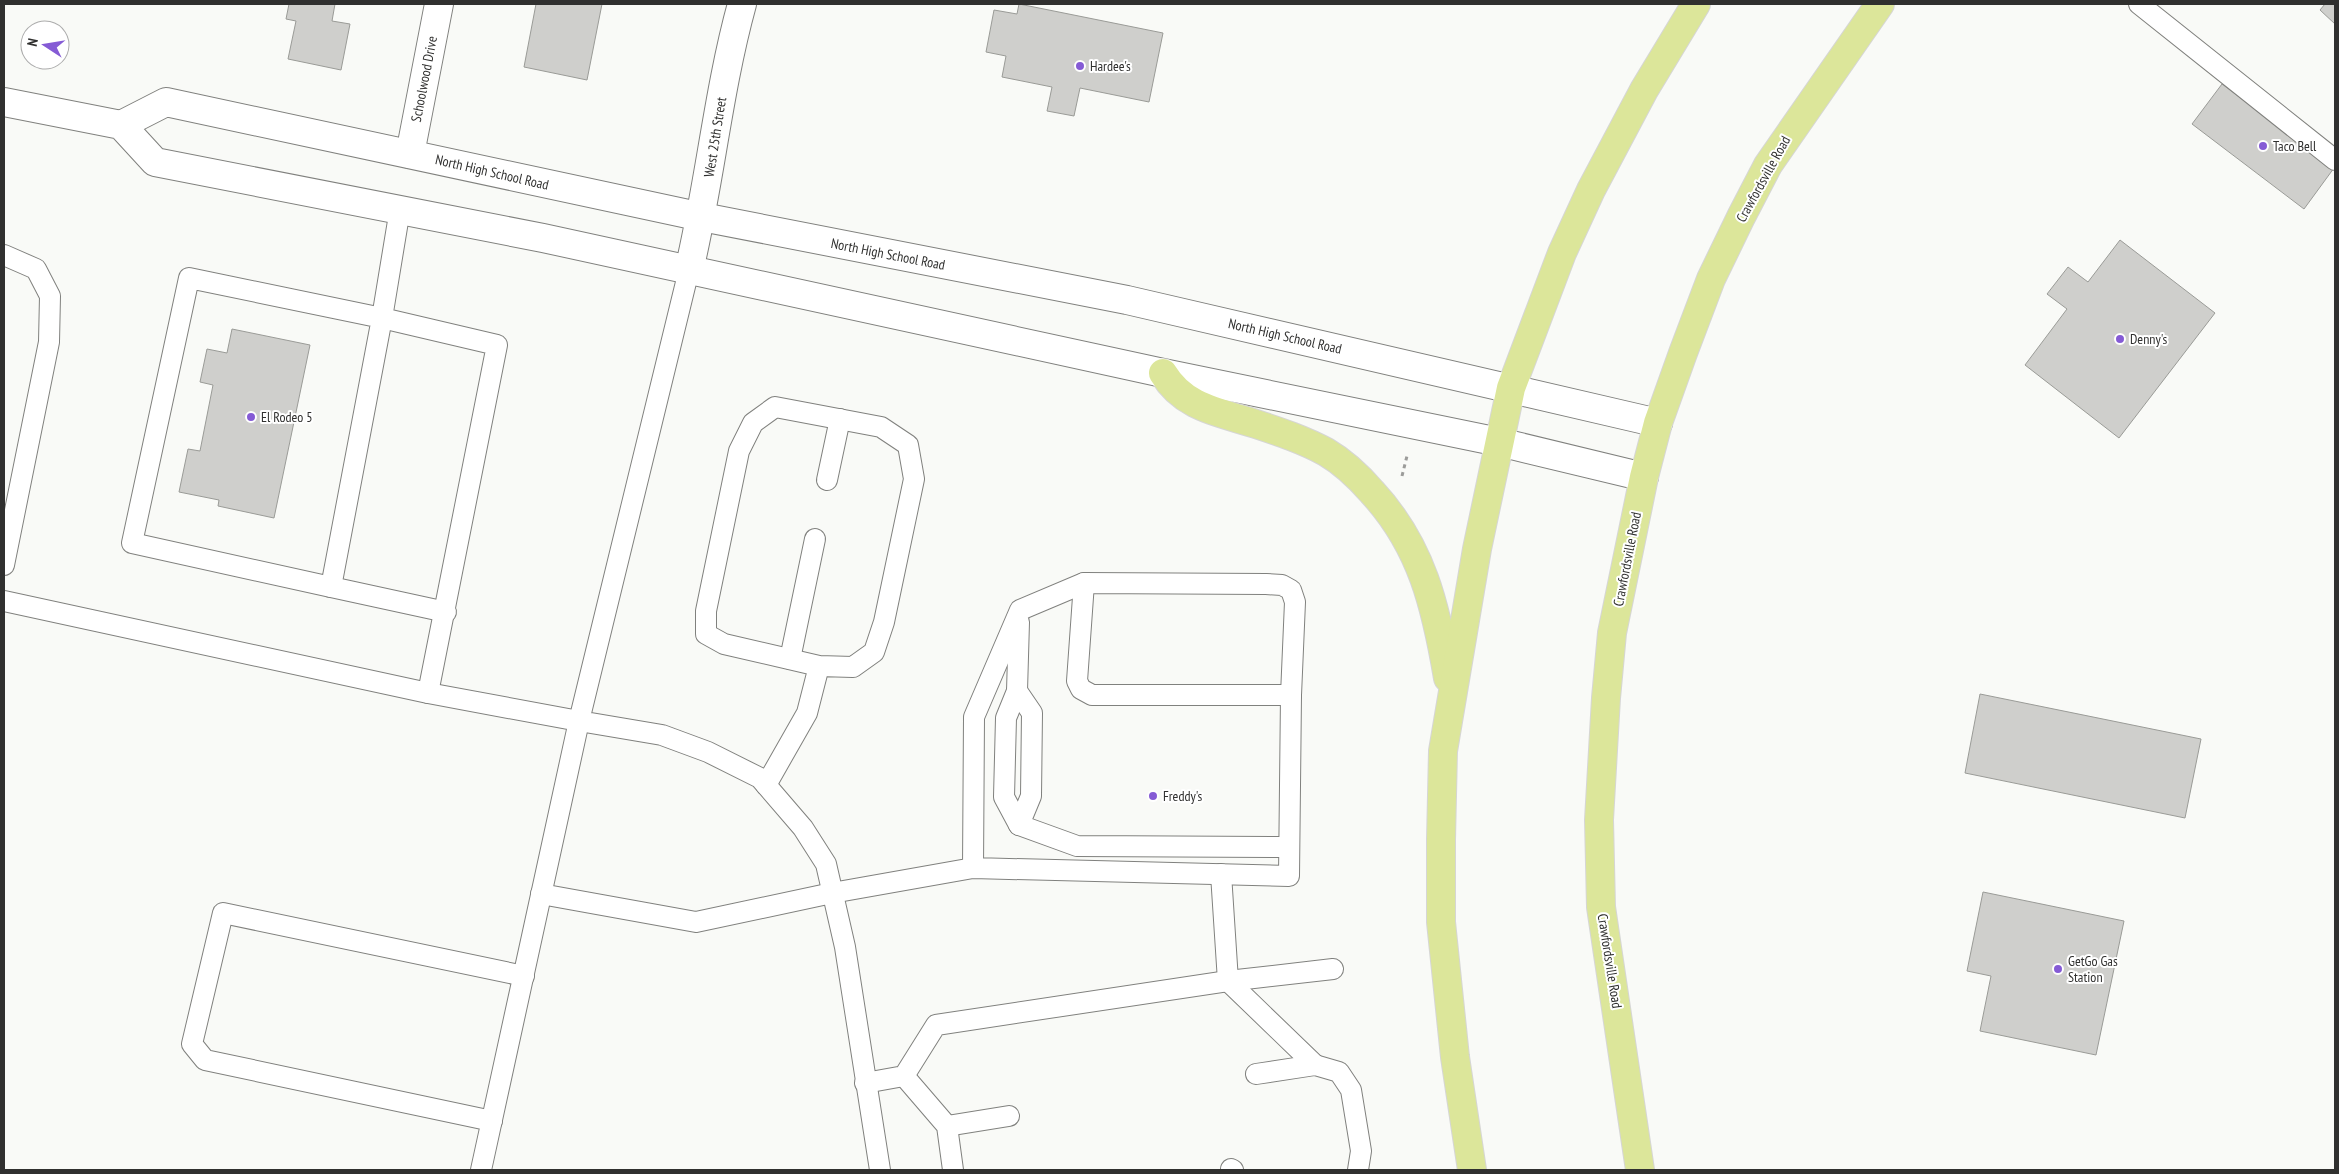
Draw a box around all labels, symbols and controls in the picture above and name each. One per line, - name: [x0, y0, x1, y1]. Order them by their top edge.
- north arrow: [20, 20, 70, 70]
- street label: Schoolwood Drive: [407, 34, 441, 124]
- text: N: [23, 37, 42, 48]
- place label: Hardee's: [1090, 57, 1131, 75]
- marker: Hardee's: [1074, 60, 1086, 72]
- street label: West 25th Street: [700, 96, 730, 178]
- street label: Crawfordsville Road: [1732, 133, 1794, 225]
- place label: Taco Bell: [2273, 137, 2317, 155]
- marker: Taco Bell: [2257, 140, 2269, 152]
- street label: North High School Road: [434, 150, 550, 194]
- street label: North High School Road: [829, 234, 947, 274]
- street label: North High School Road: [1227, 314, 1343, 358]
- place label: Denny's: [2130, 330, 2167, 348]
- marker: Denny's: [2114, 333, 2126, 345]
- place label: El Rodeo 5: [261, 408, 313, 426]
- marker: El Rodeo 5: [245, 411, 257, 423]
- street label: Crawfordsville Road: [1609, 510, 1645, 608]
- place label: Freddy's: [1163, 787, 1203, 805]
- marker: Freddy's: [1147, 790, 1159, 802]
- street label: Crawfordsville Road: [1594, 912, 1626, 1010]
- place label: GetGo Gas Station: [2068, 952, 2118, 986]
- marker: GetGo Gas Station: [2052, 963, 2064, 975]

